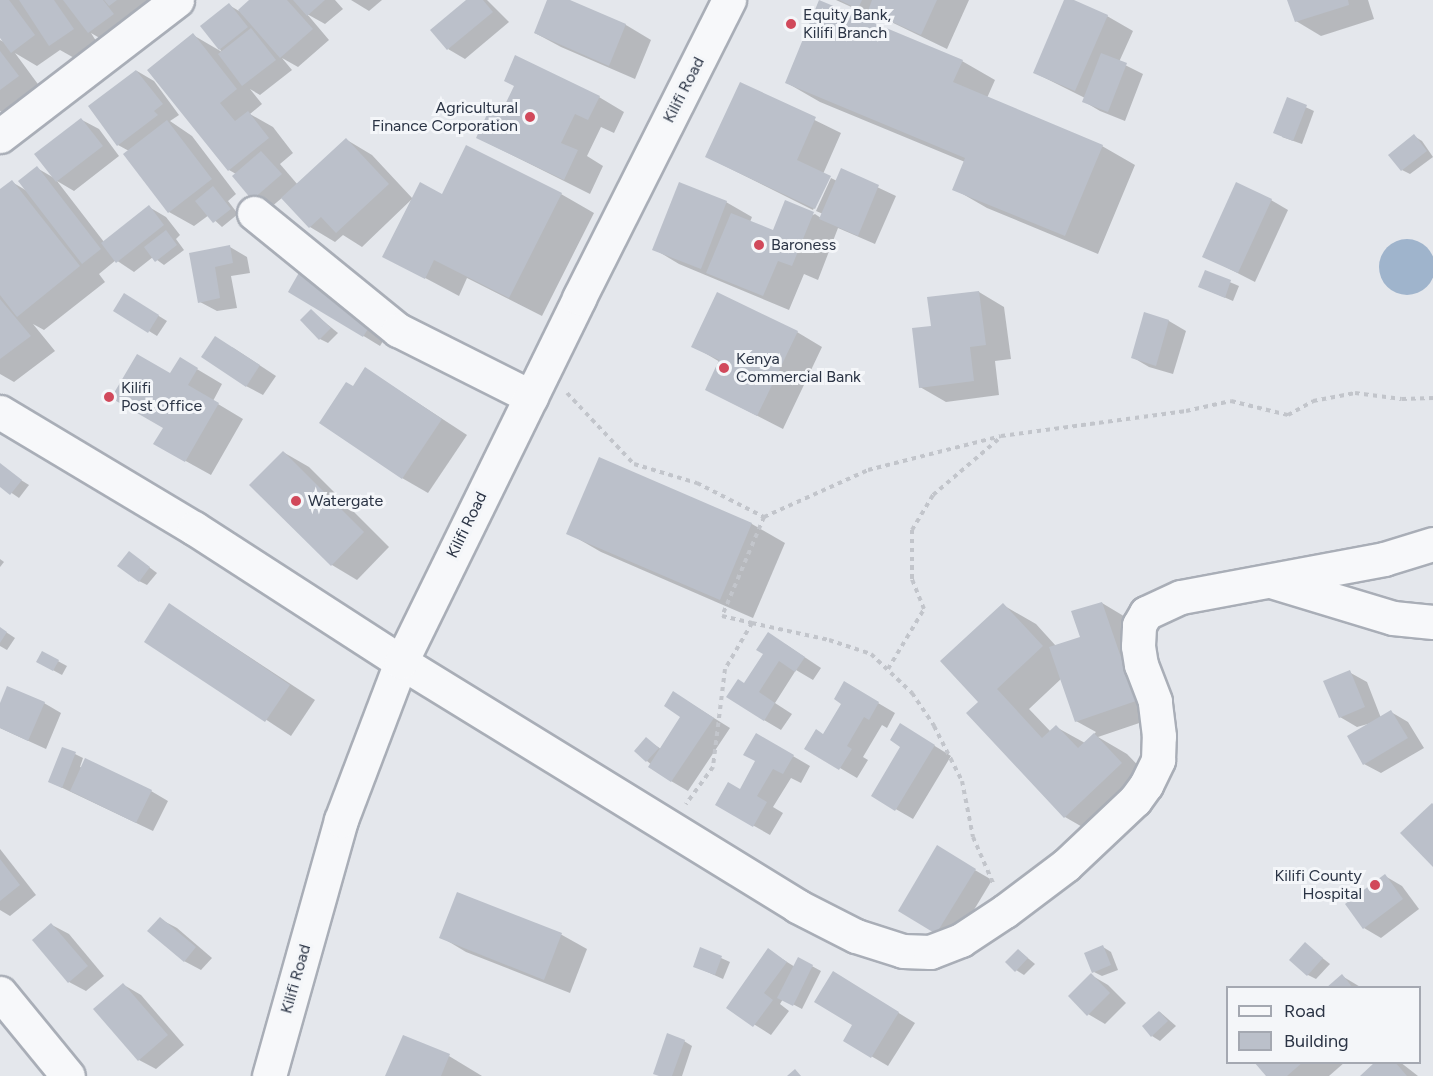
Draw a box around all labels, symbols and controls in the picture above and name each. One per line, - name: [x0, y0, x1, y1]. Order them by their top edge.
- place label: Equity Bank, Kilifi Branch: [803, 5, 891, 43]
- marker: Equity Bank, Kilifi Branch: [784, 17, 798, 31]
- street label: Kilifi Road: [659, 54, 709, 126]
- place label: Agricultural Finance Corporation: [372, 98, 518, 136]
- marker: Agricultural Finance Corporation: [523, 110, 537, 124]
- place label: Baroness: [771, 235, 836, 255]
- marker: Baroness: [752, 238, 766, 252]
- place label: Kenya Commercial Bank: [736, 349, 861, 387]
- marker: Kenya Commercial Bank: [717, 361, 731, 375]
- place label: Kilifi Post Office: [121, 378, 202, 416]
- marker: Kilifi Post Office: [102, 390, 116, 404]
- street label: Kilifi Road: [443, 489, 491, 561]
- place label: Watergate: [308, 491, 383, 511]
- marker: Watergate: [289, 494, 303, 508]
- place label: Kilifi County Hospital: [1275, 866, 1362, 904]
- marker: Kilifi County Hospital: [1366, 876, 1384, 894]
- street label: Kilifi Road: [277, 942, 315, 1016]
- legend: [1226, 986, 1421, 1064]
- text: Road: [1284, 1000, 1325, 1022]
- text: Building: [1284, 1030, 1349, 1052]

